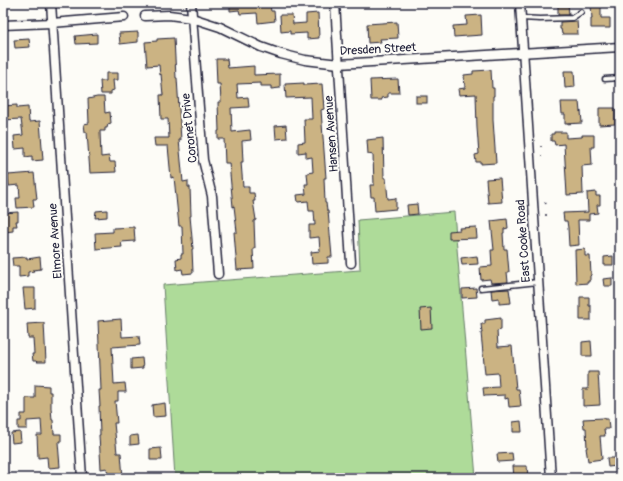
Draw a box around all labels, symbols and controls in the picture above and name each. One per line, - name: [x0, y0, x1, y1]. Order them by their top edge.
- street label: Dresden Street: [339, 40, 417, 59]
- street label: Coronet Drive: [178, 92, 201, 164]
- street label: Hansen Avenue: [321, 95, 342, 173]
- street label: East Cooke Road: [513, 199, 534, 283]
- street label: Elmore Avenue: [45, 203, 66, 279]

